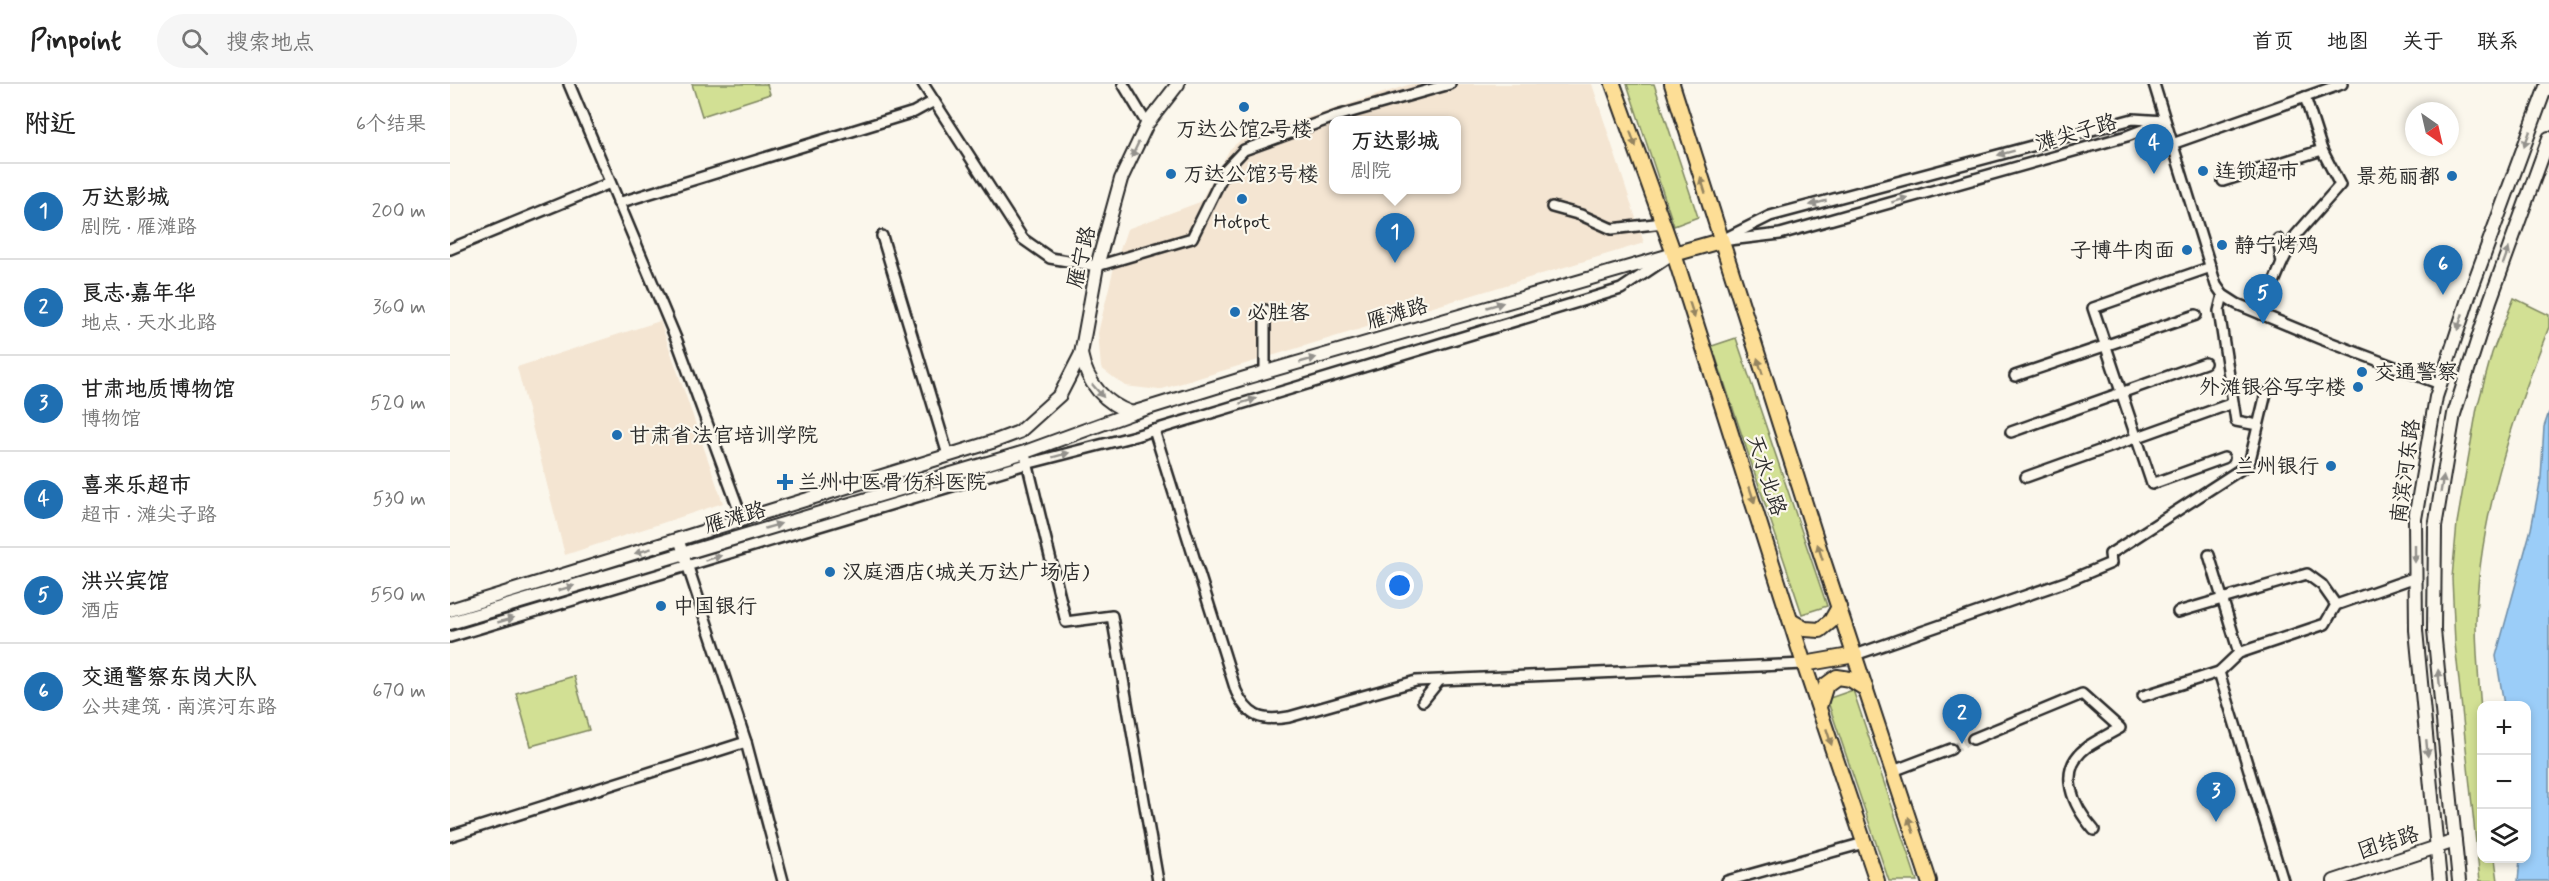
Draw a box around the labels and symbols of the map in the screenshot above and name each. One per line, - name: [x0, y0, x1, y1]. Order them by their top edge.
- marker: 万达公馆2号楼: [1237, 100, 1251, 114]
- north arrow: [2405, 102, 2459, 156]
- street label: 滩尖子路: [2032, 108, 2121, 158]
- place label: 万达公馆2号楼: [1176, 116, 1312, 144]
- pin: 4: [2134, 124, 2174, 174]
- one-way arrow: [1629, 130, 1638, 148]
- one-way arrow: [2522, 130, 2532, 148]
- one-way arrow: [1130, 142, 1139, 159]
- one-way arrow: [1997, 149, 2015, 158]
- place label: 连锁超市: [2215, 158, 2299, 186]
- place label: 万达公馆3号楼: [1183, 161, 1319, 189]
- place label: 景苑丽都: [2356, 163, 2440, 191]
- marker: 连锁超市: [2196, 164, 2210, 178]
- marker: 万达公馆3号楼: [1164, 167, 1178, 181]
- marker: 景苑丽都: [2445, 169, 2459, 183]
- one-way arrow: [1698, 176, 1707, 194]
- marker: Hotpot: [1235, 192, 1249, 206]
- one-way arrow: [1891, 195, 1909, 204]
- one-way arrow: [1809, 199, 1827, 209]
- place label: Hotpot: [1214, 208, 1271, 236]
- pin: 1: [1376, 214, 1414, 263]
- street label: 雁宁路: [1061, 223, 1103, 291]
- place label: 静宁烤鸡: [2234, 232, 2318, 260]
- place label: 子博牛肉面: [2070, 237, 2175, 265]
- marker: 静宁烤鸡: [2215, 238, 2229, 252]
- marker: 子博牛肉面: [2180, 243, 2194, 257]
- pin: 6: [2424, 246, 2462, 295]
- one-way arrow: [2502, 247, 2512, 265]
- pin: 5: [2244, 274, 2282, 324]
- street label: 雁滩路: [1363, 292, 1431, 336]
- place label: 必胜客: [1247, 299, 1310, 327]
- one-way arrow: [1487, 300, 1505, 309]
- one-way arrow: [1688, 301, 1697, 319]
- marker: 必胜客: [1228, 305, 1242, 319]
- one-way arrow: [2455, 313, 2465, 331]
- one-way arrow: [1299, 355, 1317, 364]
- one-way arrow: [1755, 357, 1765, 375]
- place label: 交通警察: [2374, 359, 2458, 387]
- marker: 交通警察: [2355, 365, 2369, 379]
- place label: 外滩银谷写字楼: [2199, 374, 2346, 402]
- marker: 外滩银谷写字楼: [2351, 380, 2365, 394]
- one-way arrow: [1091, 383, 1104, 398]
- one-way arrow: [1239, 396, 1257, 405]
- street label: 南滨河东路: [2385, 417, 2427, 525]
- place label: 甘肃省法官培训学院: [629, 422, 818, 450]
- marker: 甘肃省法官培训学院: [610, 428, 624, 442]
- street label: 天水北路: [1740, 431, 1792, 520]
- one-way arrow: [1052, 450, 1070, 460]
- place label: 兰州银行: [2235, 453, 2319, 481]
- marker: 兰州银行: [2324, 459, 2338, 473]
- place label: 兰州中医骨伤科医院: [798, 469, 987, 497]
- marker: 兰州中医骨伤科医院: [776, 473, 794, 491]
- one-way arrow: [2438, 474, 2447, 493]
- one-way arrow: [1747, 486, 1757, 504]
- street label: 雁滩路: [701, 496, 769, 540]
- one-way arrow: [764, 521, 782, 530]
- one-way arrow: [1815, 543, 1825, 561]
- one-way arrow: [2410, 544, 2420, 563]
- one-way arrow: [634, 547, 652, 556]
- one-way arrow: [704, 553, 722, 562]
- place label: 汉庭酒店(城关万达广场店): [842, 559, 1090, 587]
- marker: 汉庭酒店(城关万达广场店): [823, 565, 837, 579]
- your location: [1385, 571, 1414, 600]
- one-way arrow: [557, 583, 575, 592]
- place label: 中国银行: [673, 593, 757, 621]
- marker: 中国银行: [654, 599, 668, 613]
- one-way arrow: [497, 615, 515, 624]
- one-way arrow: [2434, 668, 2444, 687]
- pin: 2: [1942, 694, 1982, 744]
- one-way arrow: [1825, 728, 1834, 746]
- one-way arrow: [2422, 739, 2432, 758]
- pin: 3: [2196, 772, 2236, 822]
- one-way arrow: [1905, 816, 1915, 834]
- street label: 团结路: [2354, 820, 2423, 866]

